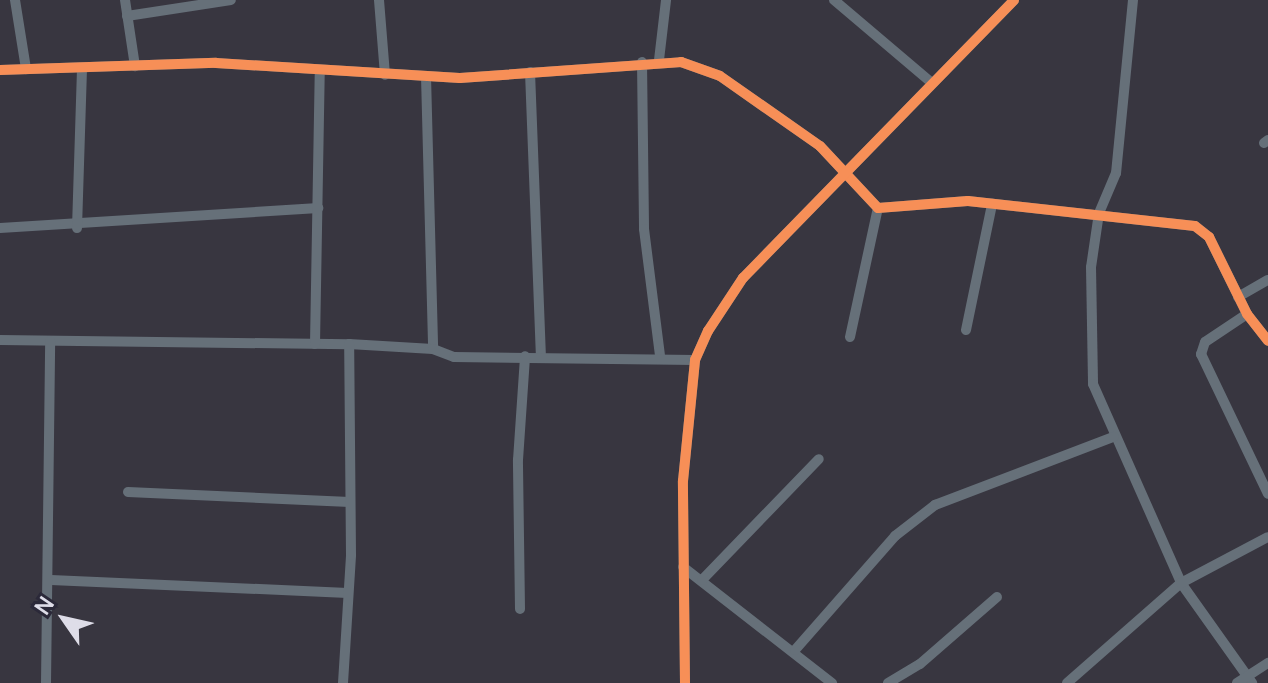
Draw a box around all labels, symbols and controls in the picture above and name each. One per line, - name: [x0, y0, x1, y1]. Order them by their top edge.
- north arrow: [24, 579, 104, 659]
- text: N: [27, 591, 61, 621]

